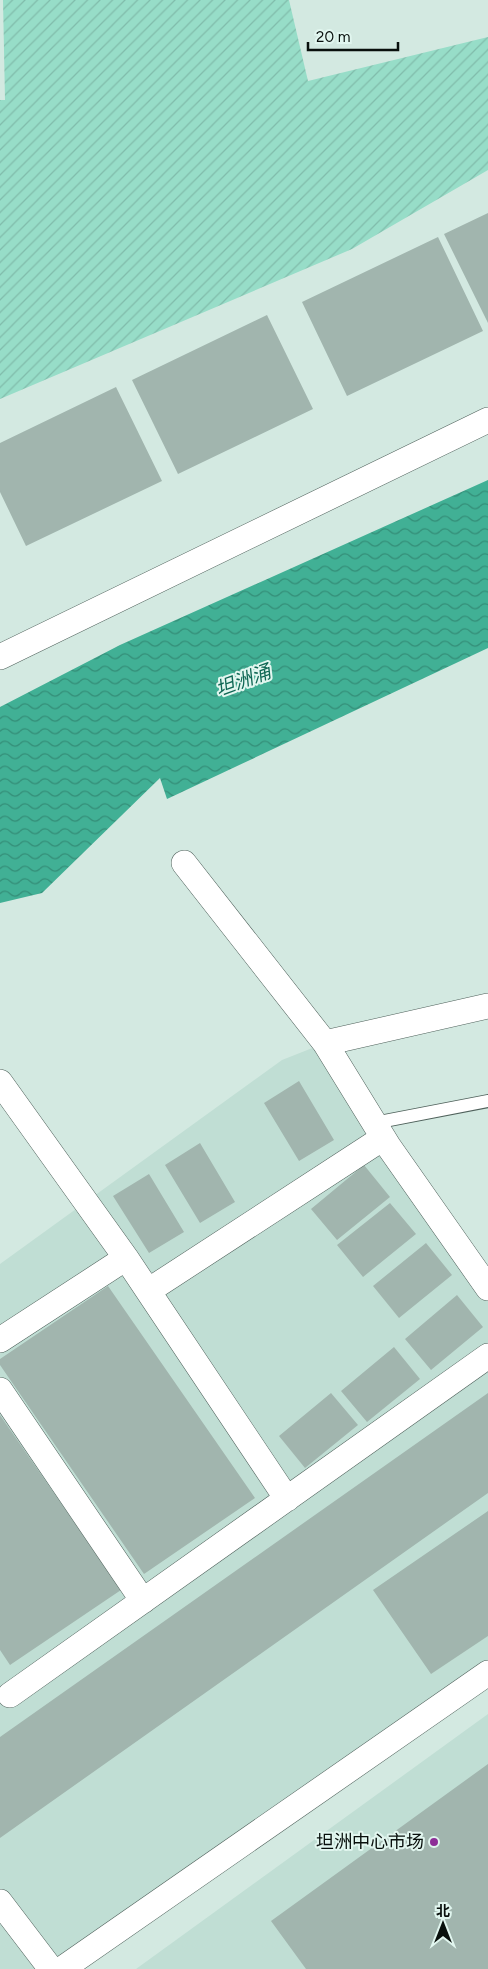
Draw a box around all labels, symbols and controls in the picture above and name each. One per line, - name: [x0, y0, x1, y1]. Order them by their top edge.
- scale bar: [308, 20, 398, 52]
- text: 20 m: [316, 28, 350, 46]
- water label: 坦洲涌: [212, 659, 276, 701]
- place label: 坦洲中心市场: [316, 1831, 424, 1853]
- marker: 坦洲中心市场: [428, 1836, 440, 1848]
- north arrow: [418, 1899, 468, 1949]
- text: 北: [436, 1903, 450, 1920]

